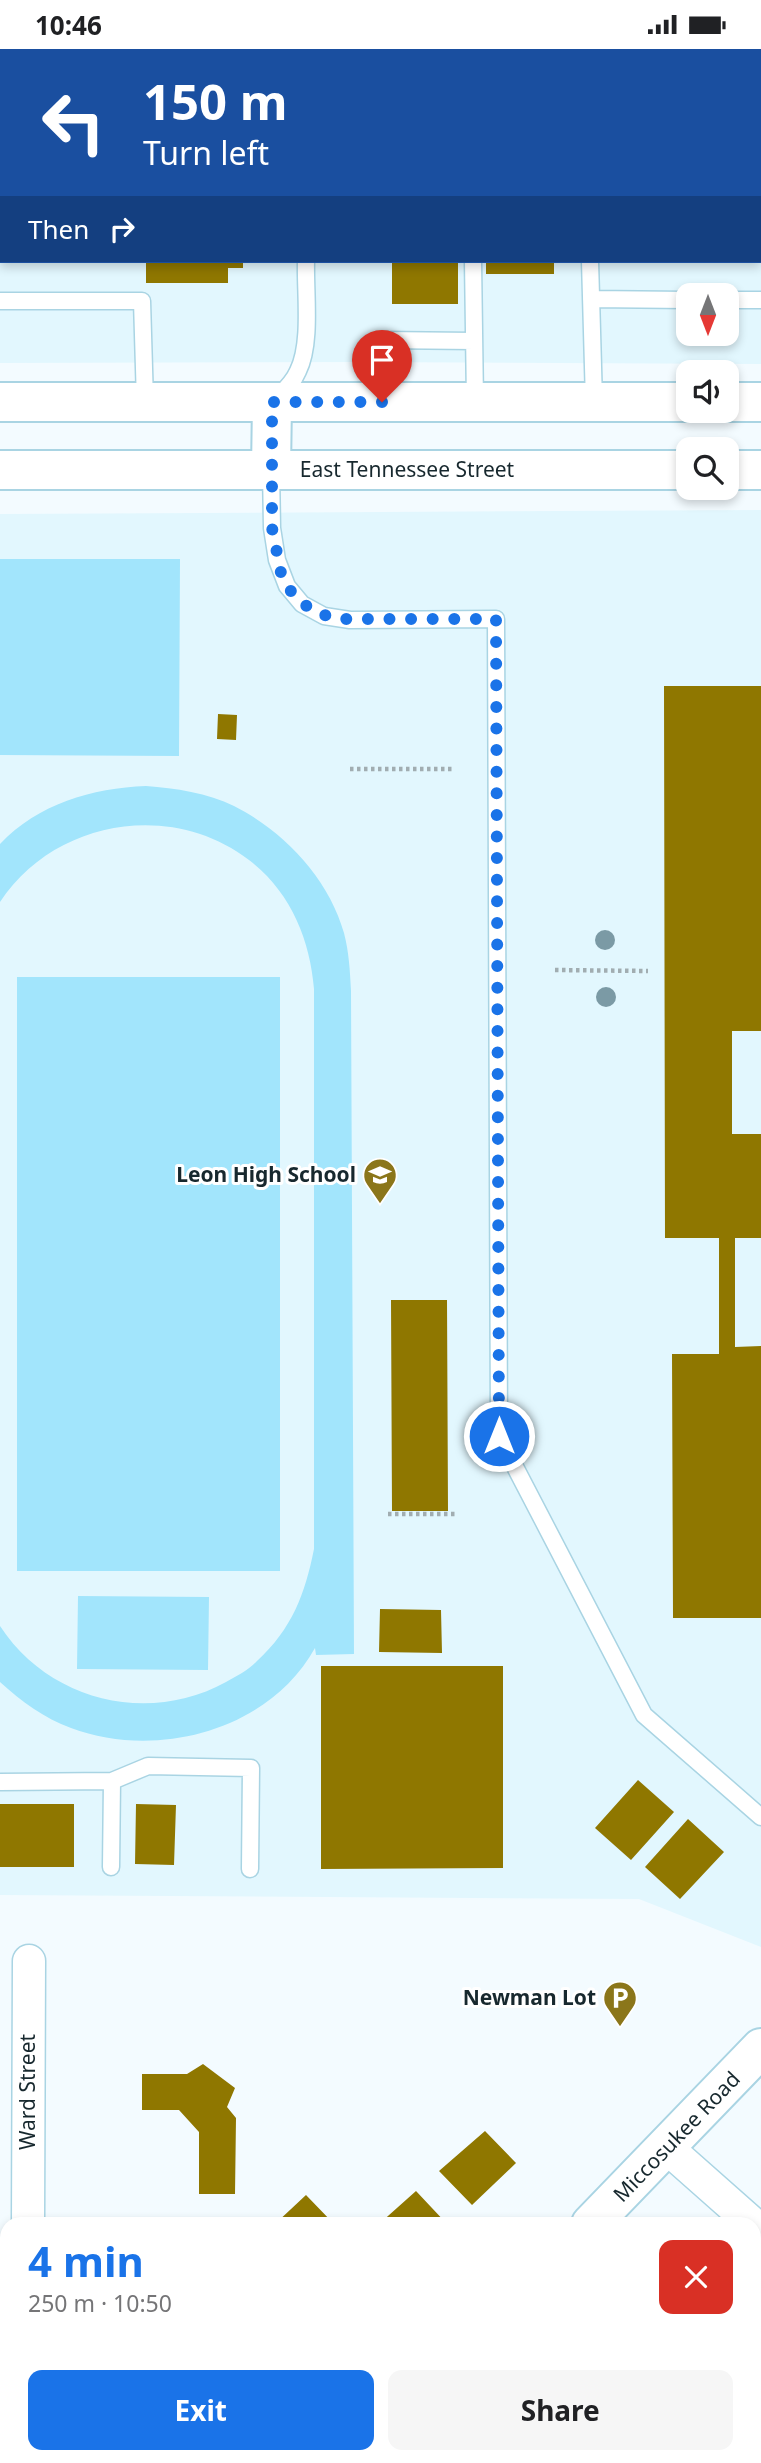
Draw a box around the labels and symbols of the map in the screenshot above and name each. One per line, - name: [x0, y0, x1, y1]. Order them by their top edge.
- north arrow: [676, 283, 738, 347]
- pin: [352, 330, 412, 402]
- street label: East Tennessee Street: [300, 455, 515, 483]
- school or university icon: Leon High School: [361, 1156, 399, 1205]
- place label: Leon High School: [176, 1160, 356, 1188]
- position arrow: [462, 1399, 536, 1473]
- parking icon: Newman Lot: [601, 1979, 639, 2028]
- place label: Newman Lot: [463, 1983, 596, 2011]
- street label: Ward Street: [13, 2034, 41, 2150]
- street label: Miccosukee Road: [607, 2065, 746, 2208]

